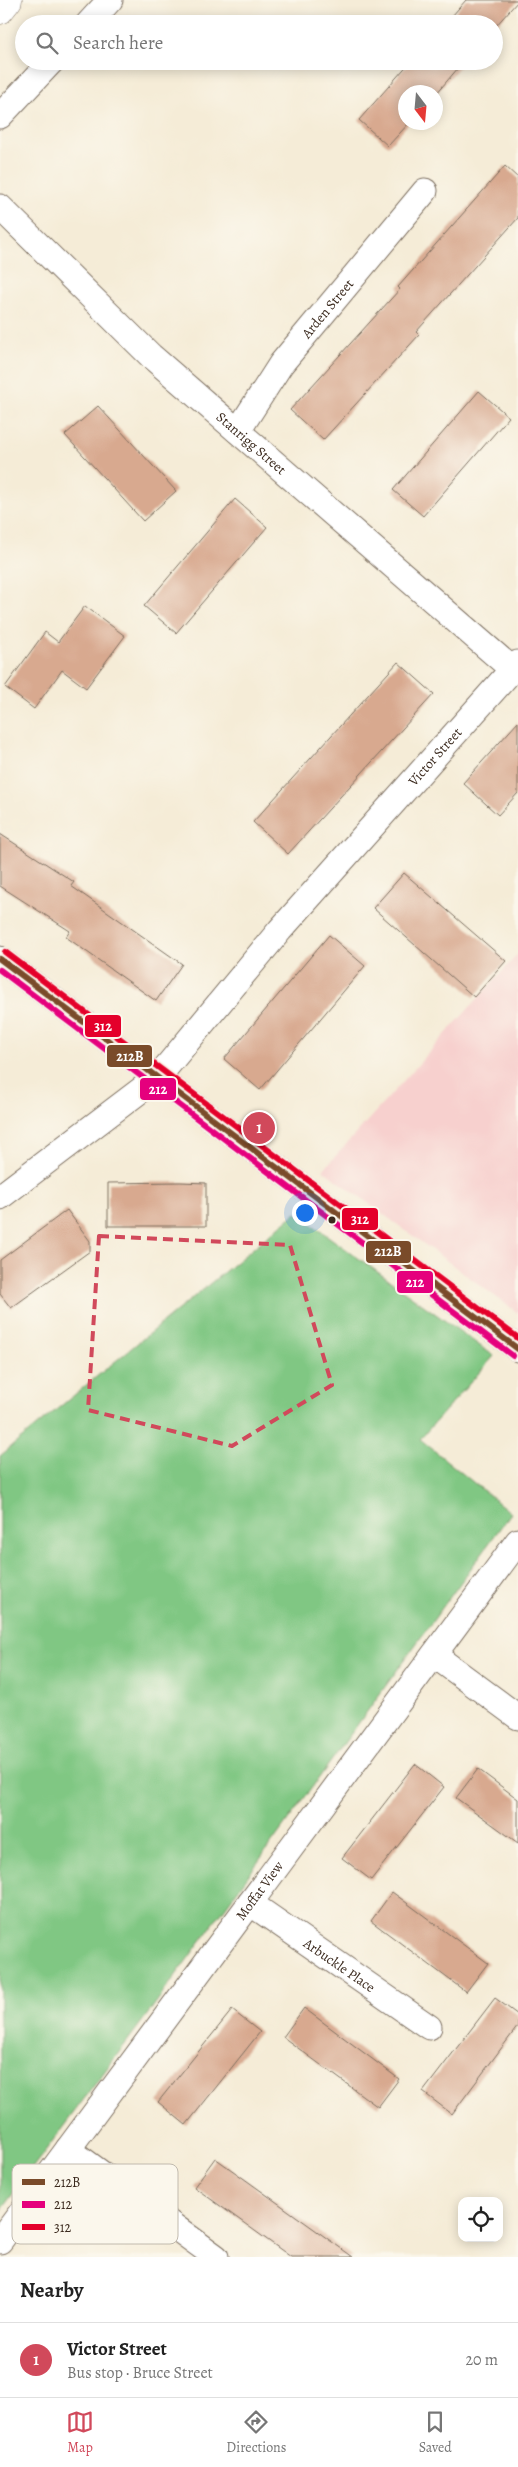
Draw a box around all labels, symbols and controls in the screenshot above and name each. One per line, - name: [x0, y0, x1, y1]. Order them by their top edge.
- search box: [15, 15, 503, 70]
- icon: search: [33, 29, 61, 57]
- text: Search here: [73, 30, 163, 56]
- north arrow: [398, 85, 443, 130]
- street label: Arden Street: [297, 275, 358, 343]
- street label: Stanrigg Street: [212, 408, 290, 479]
- street label: Victor Street: [403, 723, 466, 791]
- line badge: 312: [84, 1014, 122, 1038]
- text: 312: [94, 1017, 112, 1036]
- line badge: 212B: [106, 1044, 153, 1068]
- text: 212B: [116, 1047, 144, 1066]
- line badge: 212: [139, 1077, 177, 1101]
- text: 212: [149, 1080, 168, 1099]
- pin: 1: [243, 1109, 275, 1147]
- your location: [292, 1200, 318, 1226]
- line badge: 312: [341, 1207, 379, 1231]
- text: 312: [351, 1210, 369, 1229]
- unlabelled marker: [327, 1215, 337, 1225]
- line badge: 212B: [365, 1240, 412, 1264]
- text: 212B: [374, 1242, 402, 1261]
- line badge: 212: [396, 1270, 434, 1294]
- text: 212: [406, 1273, 425, 1292]
- street label: Moffat View: [232, 1857, 288, 1924]
- street label: Arbuckle Place: [299, 1933, 379, 1997]
- legend: [12, 2164, 178, 2244]
- text: 212B: [54, 2173, 80, 2192]
- text: 212: [54, 2195, 72, 2214]
- map controls: [458, 2197, 503, 2242]
- button: locate: [458, 2197, 503, 2242]
- text: 312: [54, 2218, 72, 2237]
- text: Nearby: [20, 2276, 83, 2304]
- text: Victor Street: [67, 2336, 167, 2362]
- text: 1: [33, 2349, 39, 2371]
- text: 20 m: [465, 2349, 498, 2371]
- text: Bus stop · Bruce Street: [67, 2362, 213, 2384]
- tab: Map: [66, 2408, 94, 2457]
- tab: Directions: [226, 2408, 286, 2457]
- tab: Saved: [419, 2408, 452, 2457]

